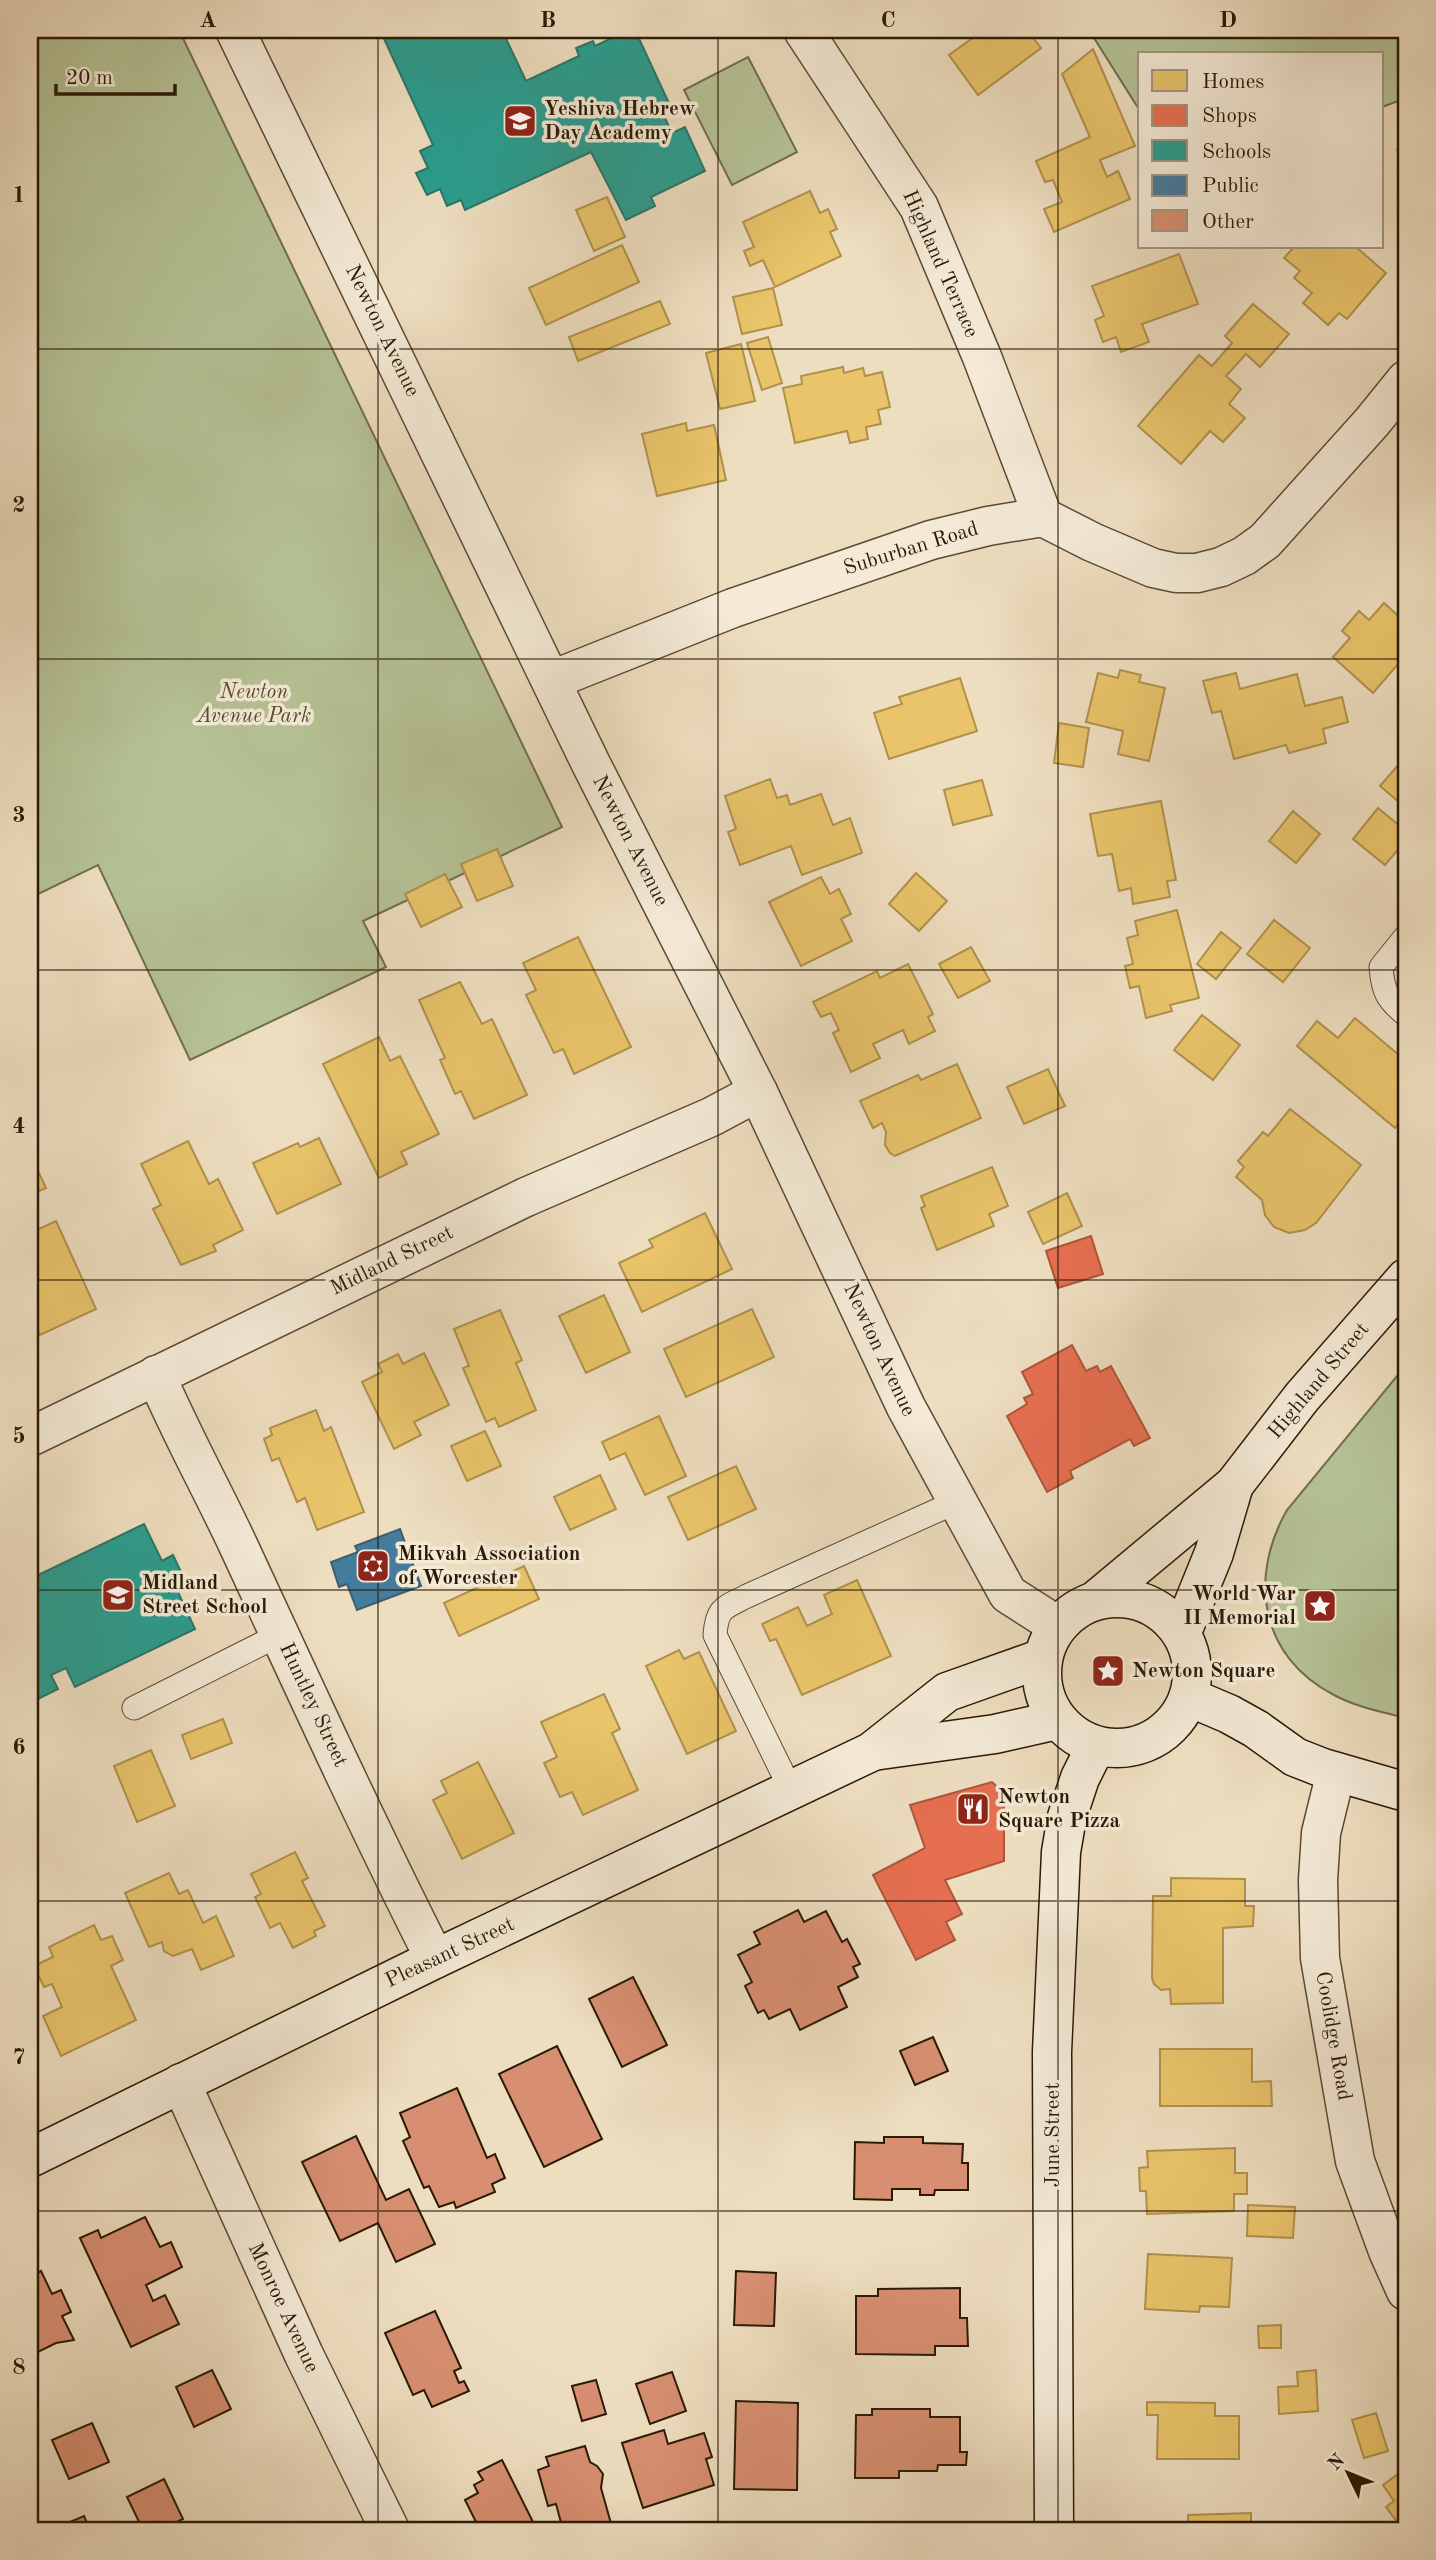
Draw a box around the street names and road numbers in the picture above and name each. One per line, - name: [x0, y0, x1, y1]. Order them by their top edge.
- street label: Highland Terrace: [898, 187, 982, 341]
- street label: Newton Avenue: [341, 262, 423, 400]
- street label: Suburban Road: [841, 518, 981, 580]
- street label: Newton Avenue: [588, 772, 672, 910]
- street label: Midland Street: [327, 1222, 457, 1300]
- street label: Newton Avenue: [839, 1280, 919, 1420]
- street label: Highland Street: [1264, 1319, 1374, 1443]
- street label: Huntley Street: [275, 1640, 351, 1770]
- street label: Pleasant Street: [382, 1914, 518, 1992]
- street label: Coolidge Road: [1311, 1970, 1355, 2102]
- street label: June Street: [1043, 2082, 1064, 2188]
- street label: Monroe Avenue: [244, 2240, 322, 2376]

